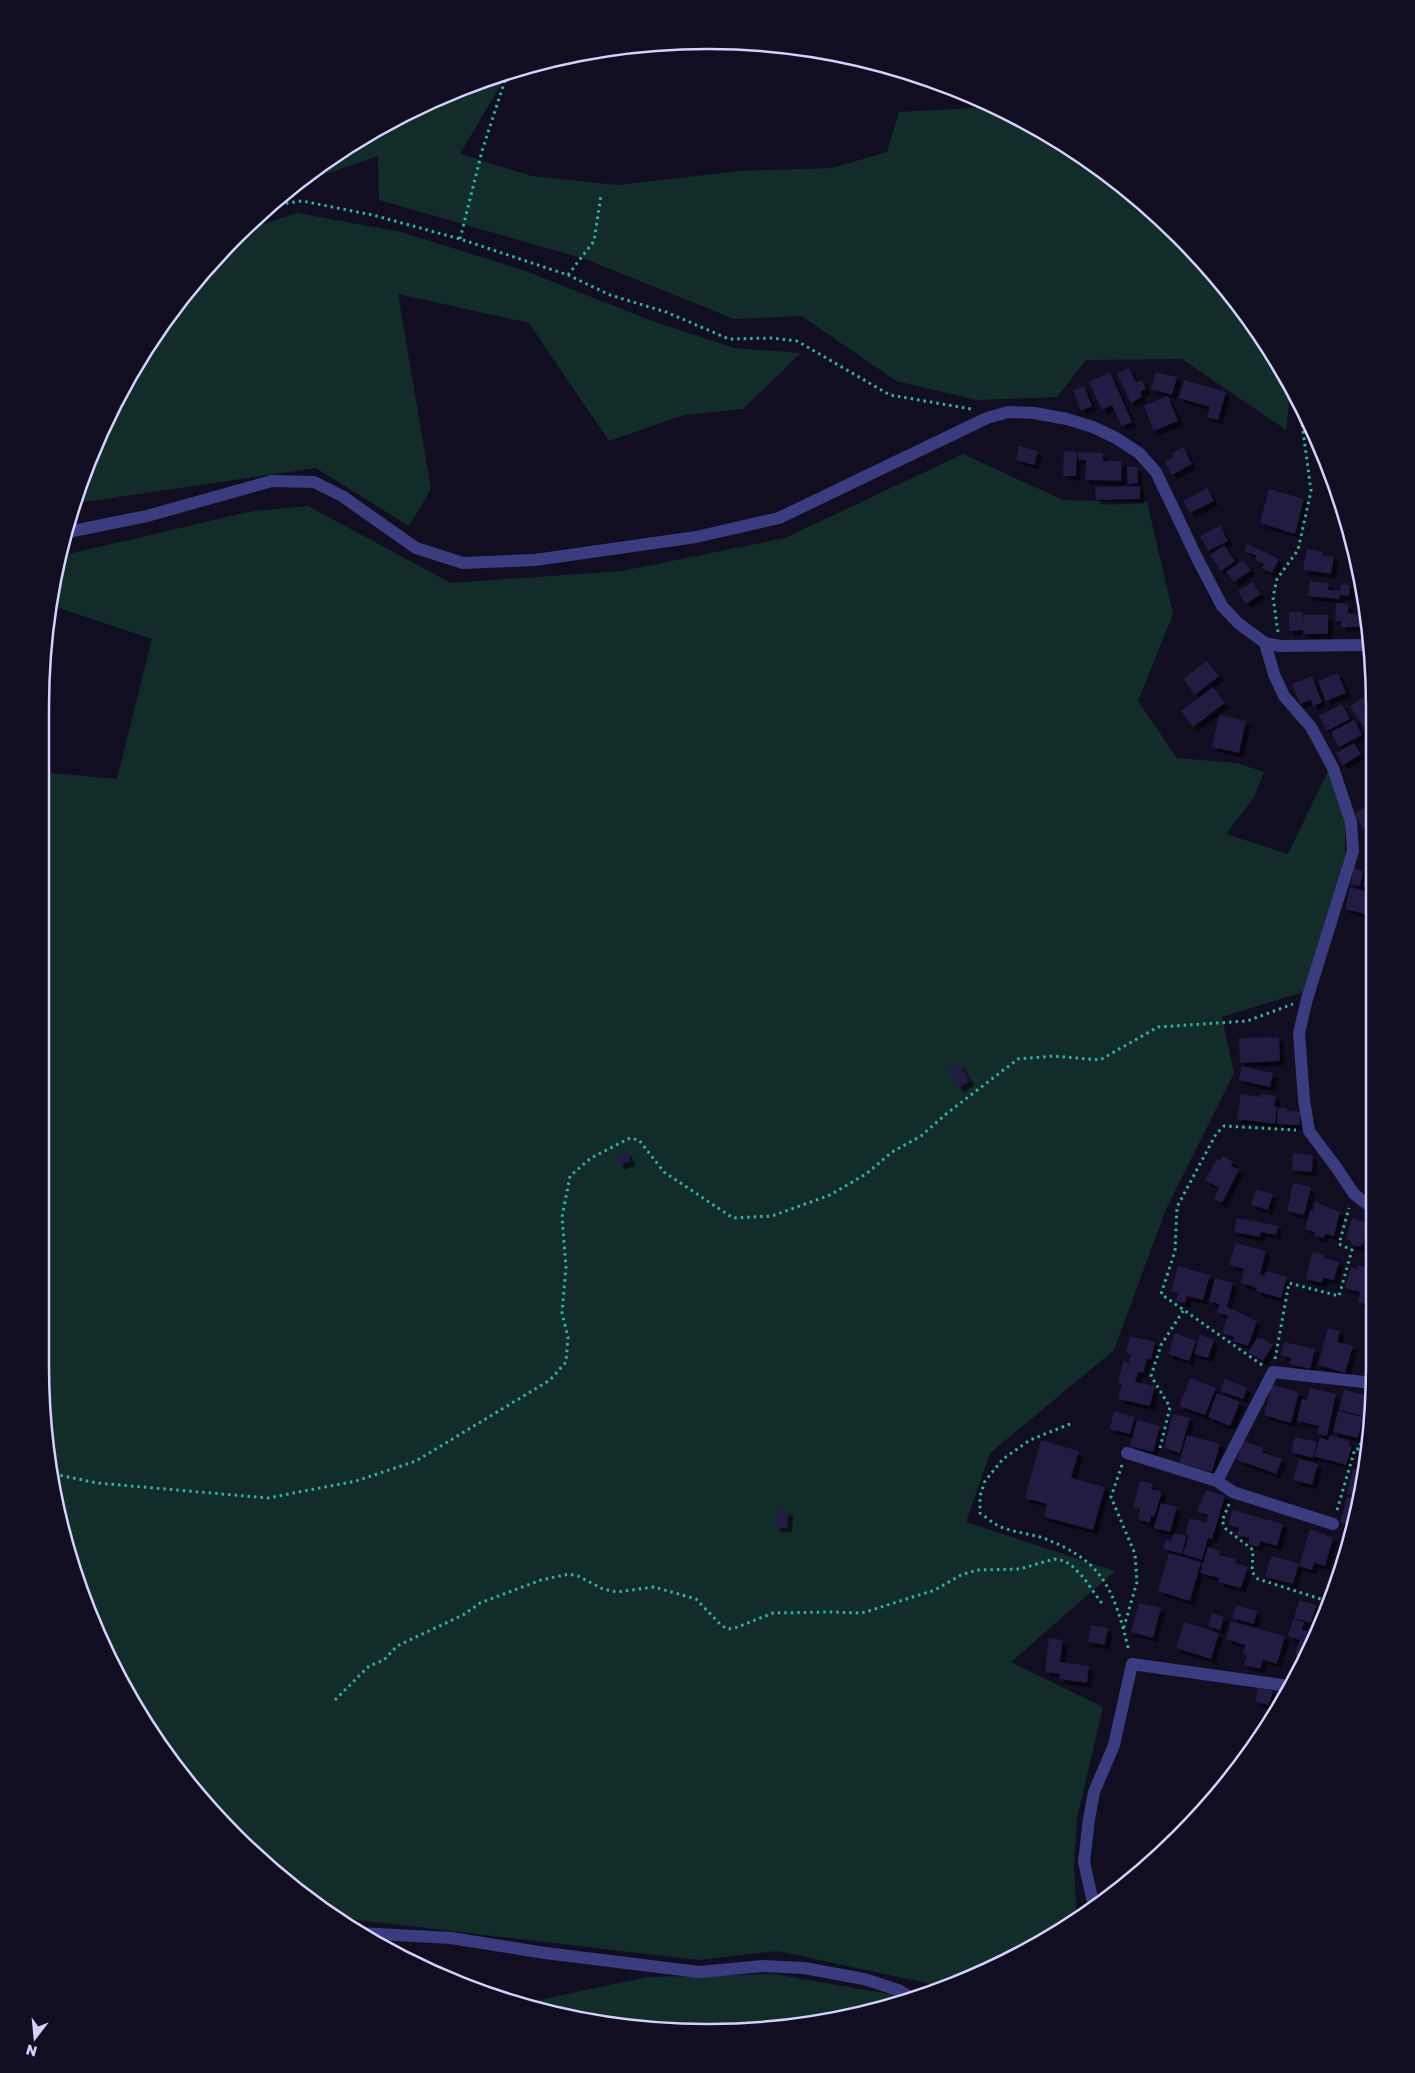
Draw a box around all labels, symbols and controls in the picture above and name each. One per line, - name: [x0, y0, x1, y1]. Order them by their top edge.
- north arrow: [10, 2013, 60, 2063]
- text: N: [24, 2041, 39, 2061]

